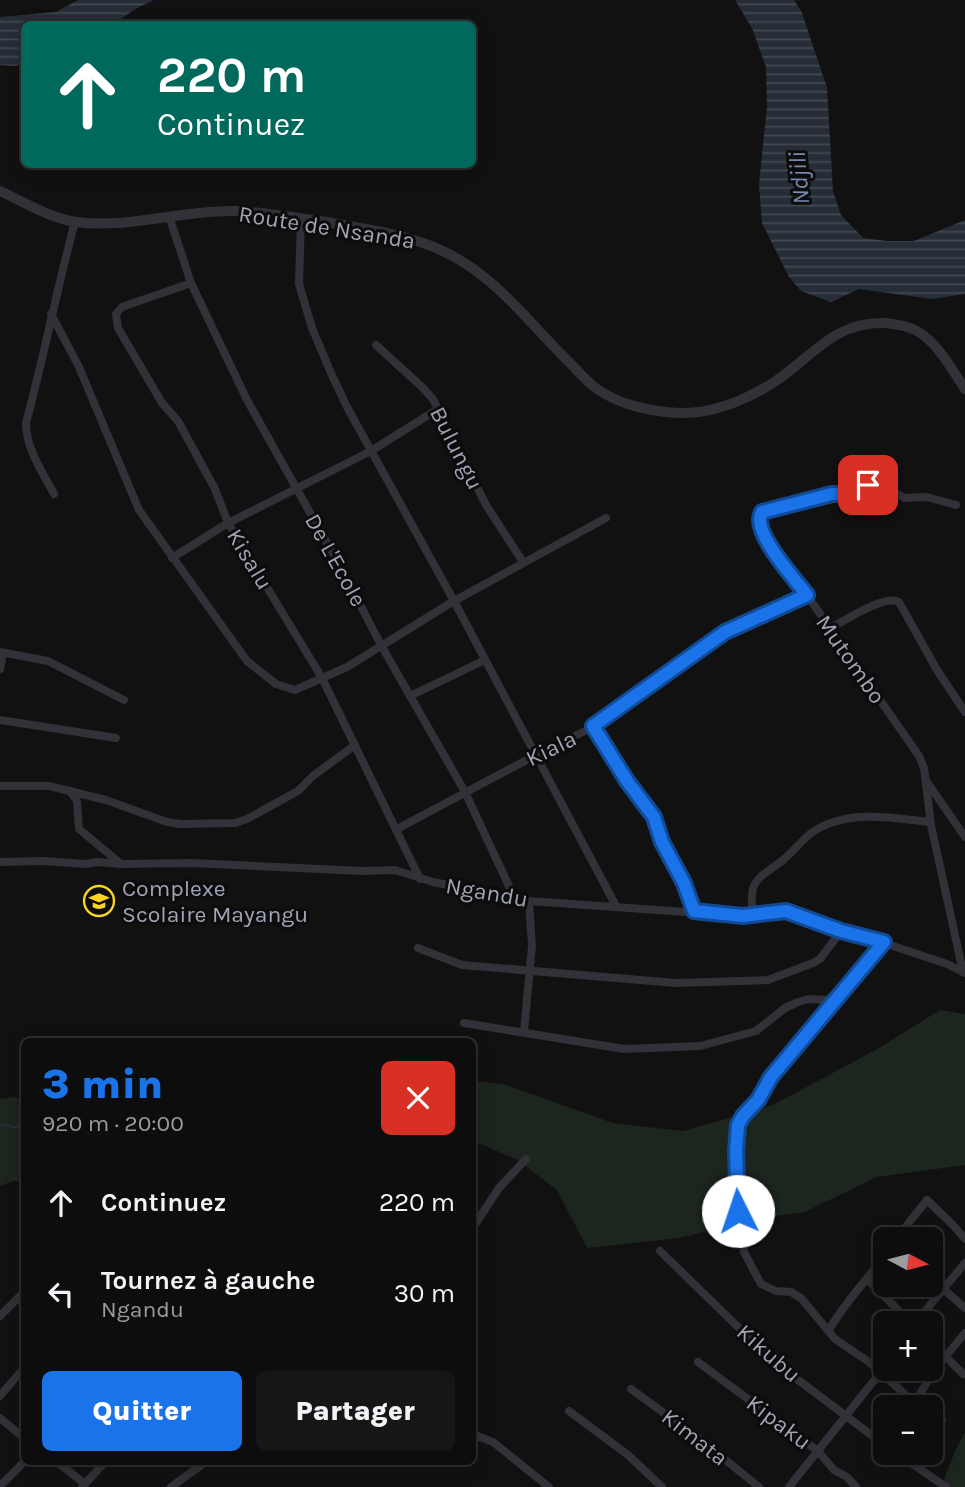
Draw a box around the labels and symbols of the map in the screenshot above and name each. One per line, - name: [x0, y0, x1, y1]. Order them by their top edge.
- water label: Ndjili: [783, 150, 815, 206]
- street label: Route de Nsanda: [237, 200, 417, 255]
- street label: Bulungu: [424, 402, 489, 494]
- pin: [838, 455, 898, 515]
- street label: De L'Ecole: [299, 509, 372, 611]
- street label: Kisalu: [221, 524, 278, 594]
- street label: Mutombo: [810, 610, 891, 709]
- street label: Kiala: [522, 725, 581, 772]
- street label: Ngandu: [444, 872, 530, 913]
- place label: Complexe Scolaire Mayangu: [122, 875, 308, 928]
- school or university icon: Complexe Scolaire Mayangu: [82, 884, 116, 918]
- position arrow: [701, 1174, 775, 1248]
- north arrow: [873, 1227, 943, 1297]
- street label: Kikubu: [731, 1318, 806, 1388]
- street label: Kipaku: [741, 1389, 816, 1455]
- street label: Kimata: [656, 1403, 733, 1472]

